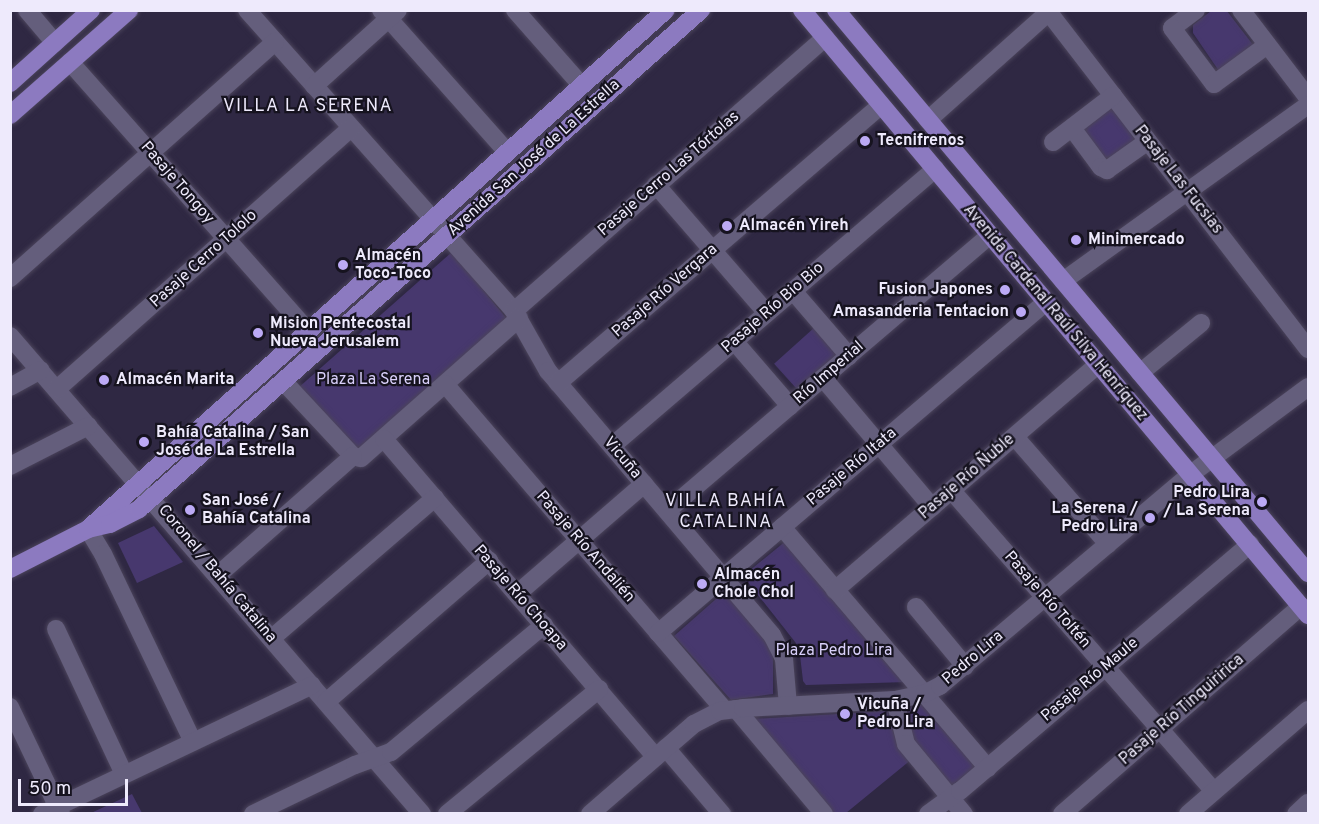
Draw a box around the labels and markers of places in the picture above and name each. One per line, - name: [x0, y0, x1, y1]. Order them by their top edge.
- place label: Tecnifrenos: [877, 131, 964, 151]
- marker: Tecnifrenos: [858, 134, 872, 148]
- place label: Almacén Yireh: [739, 216, 849, 236]
- marker: Almacén Yireh: [720, 219, 734, 233]
- place label: Minimercado: [1088, 230, 1185, 250]
- marker: Minimercado: [1069, 233, 1083, 247]
- place label: Almacén Toco-Toco: [355, 246, 431, 284]
- marker: Almacén Toco-Toco: [336, 258, 350, 272]
- place label: Fusion Japones: [879, 280, 993, 300]
- marker: Fusion Japones: [998, 283, 1012, 297]
- place label: Amasanderia Tentacion: [833, 302, 1009, 322]
- marker: Amasanderia Tentacion: [1014, 305, 1028, 319]
- place label: Mision Pentecostal Nueva Jerusalem: [270, 314, 411, 352]
- marker: Mision Pentecostal Nueva Jerusalem: [251, 326, 265, 340]
- place label: Almacén Marita: [116, 370, 234, 390]
- marker: Almacén Marita: [97, 373, 111, 387]
- place label: Bahía Catalina / San José de La Estrella: [156, 423, 309, 461]
- marker: Bahía Catalina / San José de La Estrella: [137, 435, 151, 449]
- place label: Pedro Lira / La Serena: [1164, 483, 1250, 521]
- place label: San José / Bahía Catalina: [202, 491, 311, 529]
- marker: Pedro Lira / La Serena: [1255, 495, 1269, 509]
- place label: La Serena / Pedro Lira: [1052, 499, 1138, 537]
- marker: San José / Bahía Catalina: [183, 503, 197, 517]
- marker: La Serena / Pedro Lira: [1143, 511, 1157, 525]
- place label: Almacén Chole Chol: [714, 565, 794, 603]
- marker: Almacén Chole Chol: [695, 577, 709, 591]
- place label: Vicuña / Pedro Lira: [857, 695, 934, 733]
- marker: Vicuña / Pedro Lira: [838, 707, 852, 721]

